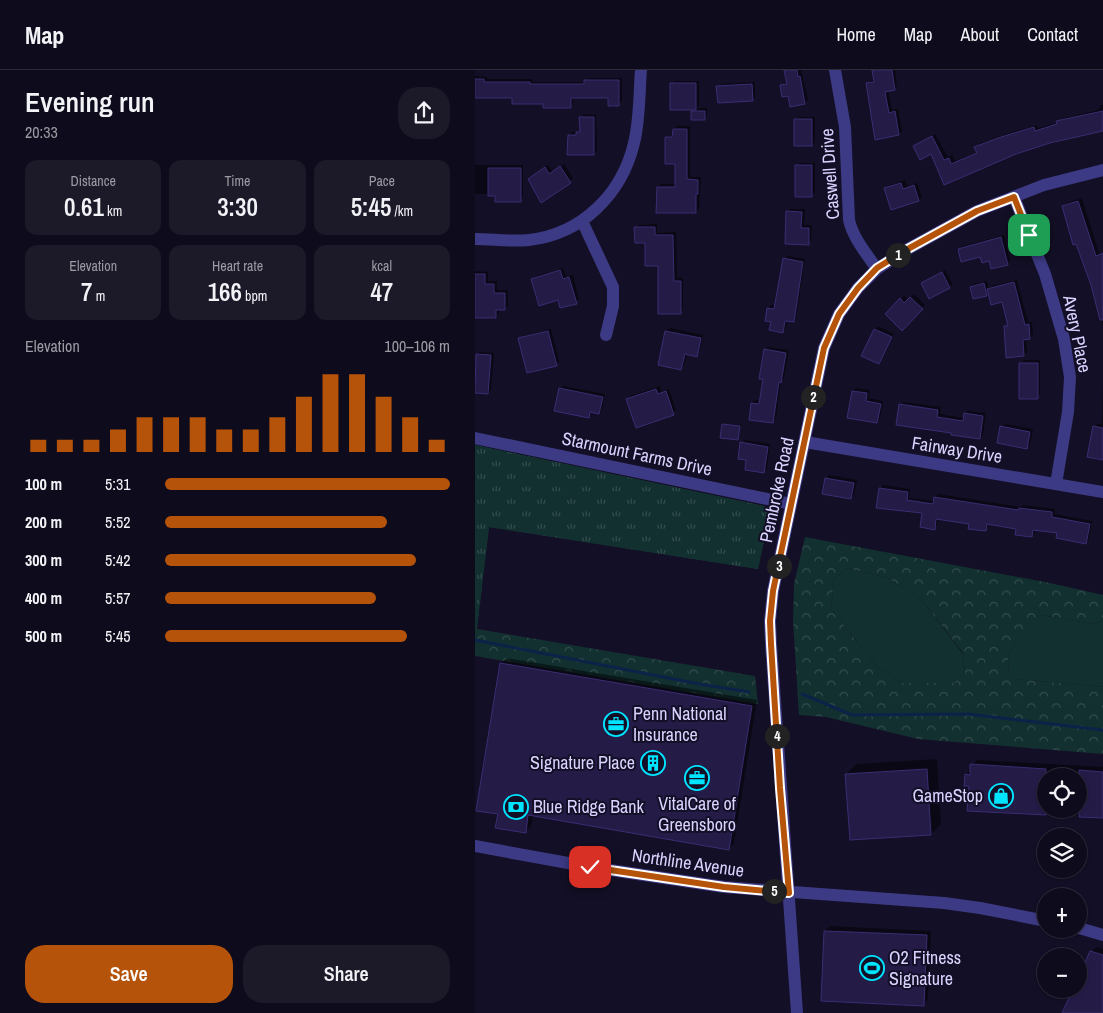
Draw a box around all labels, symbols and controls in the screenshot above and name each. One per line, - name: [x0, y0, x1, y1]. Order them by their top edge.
- text: Map: [25, 19, 64, 51]
- text: Home: [836, 22, 876, 47]
- text: Map: [904, 22, 933, 47]
- text: About: [961, 22, 999, 47]
- text: Contact: [1027, 22, 1078, 47]
- text: Evening run: [25, 83, 155, 121]
- button: share: [398, 87, 450, 139]
- text: 20:33: [25, 121, 58, 143]
- street label: Caswell Drive: [814, 128, 845, 220]
- text: Distance: [71, 172, 116, 190]
- text: Time: [225, 172, 250, 190]
- text: Pace: [369, 172, 395, 190]
- text: 0.61: [64, 190, 104, 224]
- text: 3:30: [217, 190, 258, 224]
- text: 5:45: [351, 190, 391, 224]
- text: km: [104, 202, 122, 220]
- text: /km: [391, 202, 413, 220]
- pin: [1008, 214, 1050, 256]
- icon: arrive: [1015, 221, 1043, 249]
- pin: 1: [885, 242, 911, 268]
- text: 1: [895, 246, 902, 264]
- text: Elevation: [69, 257, 117, 275]
- text: Heart rate: [212, 257, 263, 275]
- text: kcal: [372, 257, 392, 275]
- text: 7: [81, 275, 92, 309]
- text: 166: [208, 275, 242, 309]
- text: 47: [370, 275, 393, 309]
- text: m: [92, 287, 105, 305]
- text: bpm: [242, 287, 267, 305]
- street label: Avery Place: [1057, 292, 1098, 375]
- text: Elevation: [25, 335, 80, 357]
- text: 100–106 m: [384, 335, 450, 357]
- pin: 2: [801, 384, 825, 410]
- text: 2: [810, 388, 817, 406]
- street label: Starmount Farms Drive: [560, 425, 714, 482]
- street label: Fairway Drive: [910, 430, 1004, 469]
- street label: Pembroke Road: [753, 435, 800, 545]
- text: 100 m: [25, 473, 62, 495]
- text: 5:31: [105, 473, 131, 495]
- text: 200 m: [25, 511, 62, 533]
- text: 5:52: [105, 511, 131, 533]
- text: 300 m: [25, 549, 62, 571]
- text: 5:42: [105, 549, 131, 571]
- pin: 3: [767, 554, 791, 578]
- text: 3: [776, 557, 783, 575]
- text: 400 m: [25, 587, 62, 609]
- text: 5:57: [105, 587, 131, 609]
- text: 500 m: [25, 625, 62, 647]
- text: 5:45: [105, 625, 131, 647]
- place label: Penn National Insurance: [633, 701, 727, 747]
- office icon: Penn National Insurance: [603, 711, 629, 737]
- pin: 4: [765, 724, 789, 748]
- text: 4: [774, 727, 781, 745]
- place label: Signature Place: [530, 750, 635, 775]
- building icon: Signature Place: [640, 750, 666, 776]
- office icon: VitalCare of Greensboro: [684, 765, 710, 791]
- map controls: [1037, 768, 1087, 998]
- button: locate: [1037, 768, 1087, 818]
- place label: GameStop: [912, 783, 983, 808]
- shop icon: GameStop: [988, 783, 1014, 809]
- place label: VitalCare of Greensboro: [658, 791, 737, 837]
- bank icon: Blue Ridge Bank: [503, 794, 529, 820]
- place label: Blue Ridge Bank: [533, 794, 644, 819]
- button: layers: [1037, 828, 1087, 878]
- street label: Northline Avenue: [630, 842, 746, 883]
- pin: [569, 846, 611, 888]
- icon: check: [576, 853, 604, 881]
- pin: 5: [761, 878, 787, 904]
- text: 5: [771, 882, 778, 900]
- button: +: [1037, 888, 1087, 938]
- button: Save: [25, 945, 233, 1003]
- button: Share: [243, 945, 450, 1003]
- place label: O2 Fitness Signature: [889, 945, 961, 991]
- button: −: [1037, 948, 1087, 998]
- sports icon: O2 Fitness Signature: [859, 955, 885, 981]

